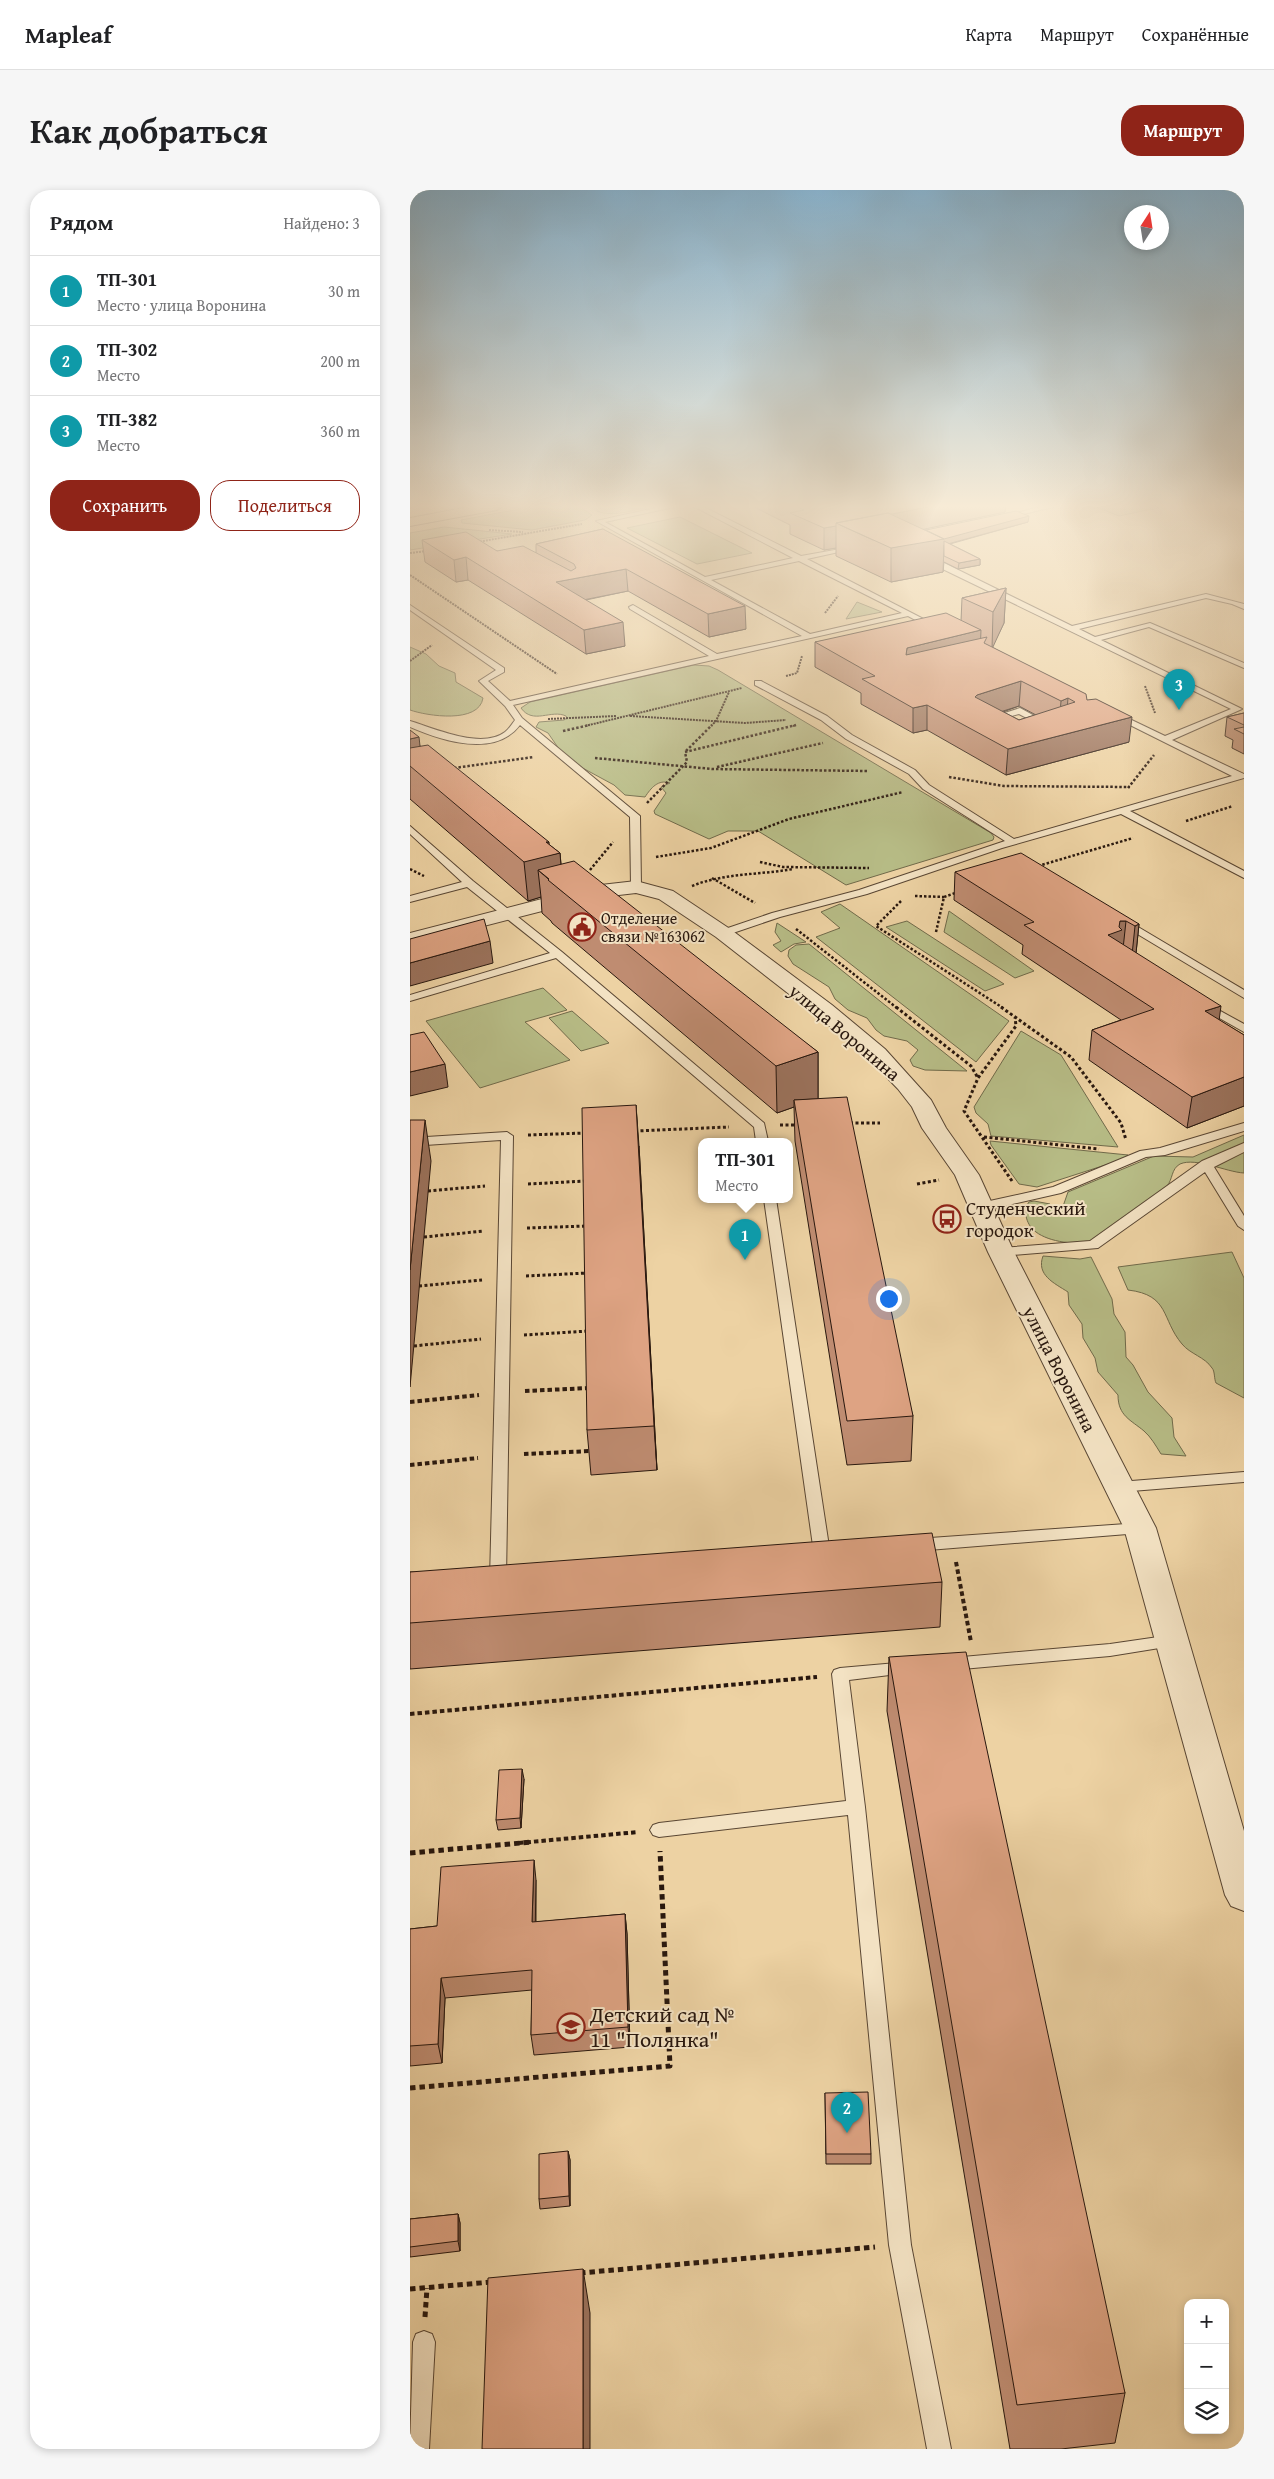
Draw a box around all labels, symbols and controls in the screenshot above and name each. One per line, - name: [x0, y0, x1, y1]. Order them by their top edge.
- text: Mapleaf: [25, 17, 112, 52]
- text: Карта: [966, 21, 1012, 48]
- text: Маршрут: [1040, 21, 1114, 48]
- text: Сохранённые: [1142, 21, 1249, 48]
- text: Как добраться: [30, 105, 268, 156]
- button: Маршрут: [1121, 105, 1244, 156]
- north arrow: [1124, 205, 1169, 250]
- text: Рядом: [50, 207, 113, 238]
- text: Найдено: 3: [283, 211, 360, 235]
- text: ТП-301: [97, 265, 157, 293]
- text: 1: [62, 279, 70, 303]
- text: 30 m: [328, 279, 360, 303]
- text: Место · улица Воронина: [97, 293, 266, 317]
- text: ТП-302: [97, 335, 157, 363]
- text: 2: [62, 349, 70, 373]
- text: 200 m: [320, 349, 360, 373]
- text: Место: [97, 363, 140, 387]
- text: ТП-382: [97, 405, 157, 433]
- text: 3: [62, 419, 70, 443]
- text: 360 m: [320, 419, 360, 443]
- text: Место: [97, 433, 140, 457]
- button: Сохранить: [50, 480, 200, 531]
- button: Поделиться: [210, 480, 360, 531]
- pin: 3: [1163, 669, 1195, 710]
- place label: Отделение связи №163062: [601, 906, 705, 948]
- public building icon: Отделение связи №163062: [567, 912, 597, 942]
- street label: улица Воронина: [782, 976, 907, 1087]
- popup: [698, 1138, 793, 1203]
- text: ТП-301: [715, 1145, 776, 1173]
- text: Место: [715, 1173, 758, 1197]
- place label: Студенческий городок: [966, 1194, 1086, 1244]
- bus stop icon: Студенческий городок: [932, 1204, 962, 1234]
- pin: 1: [729, 1219, 761, 1260]
- your location: [876, 1286, 902, 1312]
- street label: улица Воронина: [1016, 1300, 1104, 1437]
- place label: Детский сад № 11 "Полянка": [589, 1998, 735, 2055]
- school or university icon: Детский сад № 11 "Полянка": [556, 2012, 586, 2042]
- pin: 2: [831, 2092, 863, 2133]
- map controls: [1184, 2299, 1229, 2434]
- button: +: [1184, 2299, 1229, 2344]
- button: −: [1184, 2344, 1229, 2389]
- button: layers: [1184, 2389, 1229, 2434]

